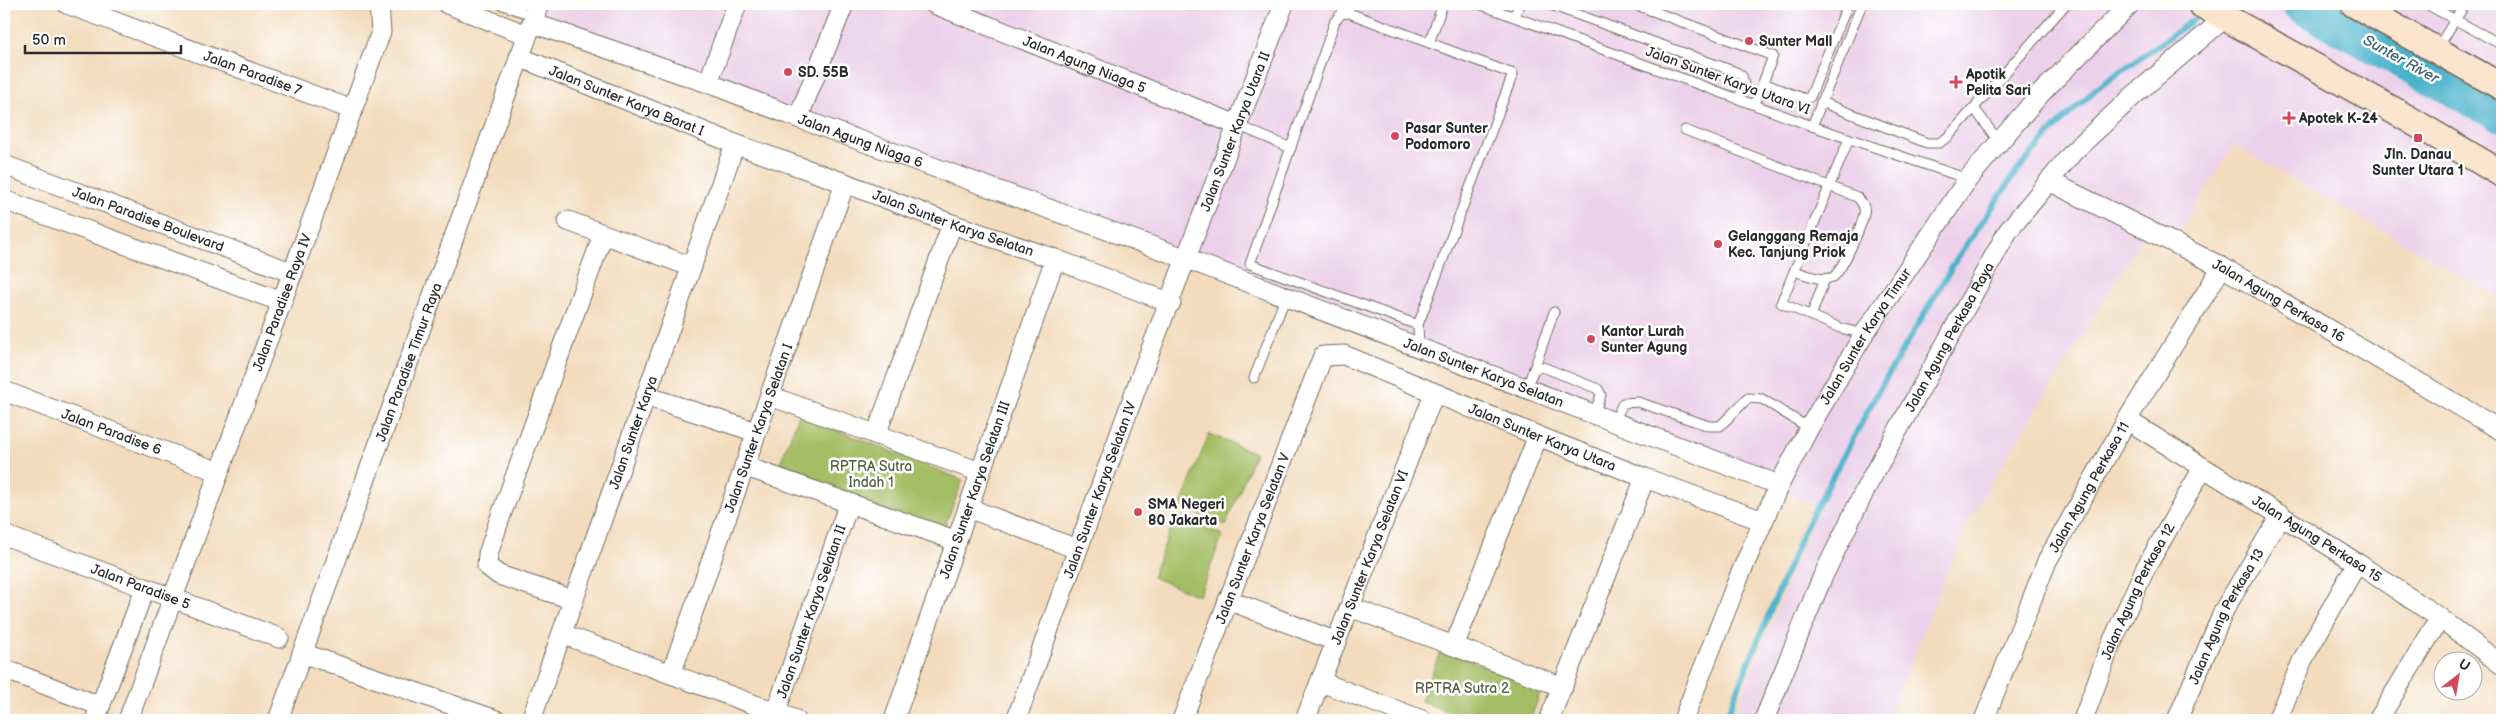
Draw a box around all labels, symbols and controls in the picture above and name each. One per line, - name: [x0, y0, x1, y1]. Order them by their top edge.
- scale bar: [25, 22, 181, 54]
- text: 50 m: [32, 31, 66, 50]
- water label: Sunter River: [2360, 31, 2443, 89]
- street label: Jalan Agung Niaga 5: [1020, 32, 1148, 97]
- place label: Sunter Mall: [1759, 33, 1832, 50]
- marker: Sunter Mall: [1743, 35, 1755, 47]
- street label: Jalan Sunter Karya Utara VI: [1643, 43, 1812, 118]
- street label: Jalan Paradise 7: [201, 47, 304, 99]
- street label: Jalan Sunter Karya Utara II: [1197, 49, 1274, 214]
- street label: Jalan Sunter Karya Barat I: [546, 62, 706, 140]
- place label: SD. 55B: [798, 64, 849, 81]
- marker: SD. 55B: [782, 66, 794, 78]
- place label: Apotik Pelita Sari: [1965, 66, 2031, 99]
- marker: Apotik Pelita Sari: [1950, 76, 1962, 88]
- place label: Apotek K-24: [2298, 110, 2379, 127]
- street label: Jalan Agung Niaga 6: [796, 111, 926, 172]
- marker: Apotek K-24: [2283, 112, 2295, 124]
- place label: Pasar Sunter Podomoro: [1405, 120, 1488, 153]
- marker: Pasar Sunter Podomoro: [1389, 130, 1401, 142]
- marker: Jln. Danau Sunter Utara 1: [2412, 132, 2424, 144]
- place label: Jln. Danau Sunter Utara 1: [2372, 146, 2464, 179]
- street label: Jalan Paradise Boulevard: [70, 183, 226, 255]
- street label: Jalan Sunter Karya Selatan: [870, 186, 1036, 260]
- place label: Gelanggang Remaja Kec. Tanjung Priok: [1728, 228, 1859, 261]
- street label: Jalan Paradise Raya IV: [249, 231, 315, 374]
- marker: Gelanggang Remaja Kec. Tanjung Priok: [1712, 238, 1724, 250]
- street label: Jalan Agung Perkasa 16: [2210, 256, 2348, 346]
- street label: Jalan Agung Perkasa Raya: [1902, 260, 1998, 415]
- street label: Jalan Sunter Karya Timur: [1817, 264, 1915, 408]
- street label: Jalan Paradise Timur Raya: [372, 281, 446, 444]
- place label: Kantor Lurah Sunter Agung: [1601, 323, 1687, 356]
- marker: Kantor Lurah Sunter Agung: [1585, 333, 1597, 345]
- street label: Jalan Sunter Karya Selatan: [1401, 335, 1566, 411]
- street label: Jalan Sunter Karya Selatan I: [721, 341, 796, 515]
- street label: Jalan Sunter Karya: [605, 374, 661, 492]
- street label: Jalan Sunter Karya Selatan III: [936, 399, 1014, 581]
- street label: Jalan Sunter Karya Selatan IV: [1060, 399, 1140, 581]
- street label: Jalan Sunter Karya Utara: [1466, 400, 1618, 475]
- street label: Jalan Paradise 6: [59, 405, 164, 459]
- street label: Jalan Agung Perkasa 11: [2046, 419, 2133, 556]
- street label: Jalan Sunter Karya Selatan V: [1212, 450, 1294, 626]
- park label: RPTRA Sutra Indah 1: [830, 458, 912, 491]
- street label: Jalan Sunter Karya Selatan VI: [1328, 468, 1412, 647]
- street label: Jalan Agung Perkasa 15: [2249, 492, 2385, 586]
- place label: SMA Negeri 80 Jakarta: [1148, 496, 1224, 529]
- marker: SMA Negeri 80 Jakarta: [1132, 506, 1144, 518]
- street label: Jalan Agung Perkasa 12: [2098, 520, 2179, 662]
- street label: Jalan Sunter Karya Selatan II: [773, 523, 850, 701]
- street label: Jalan Agung Perkasa 13: [2185, 545, 2268, 687]
- street label: Jalan Paradise 5: [88, 560, 193, 613]
- north arrow: [2434, 652, 2484, 702]
- text: U: [2456, 655, 2473, 675]
- park label: RPTRA Sutra 2: [1415, 680, 1510, 697]

